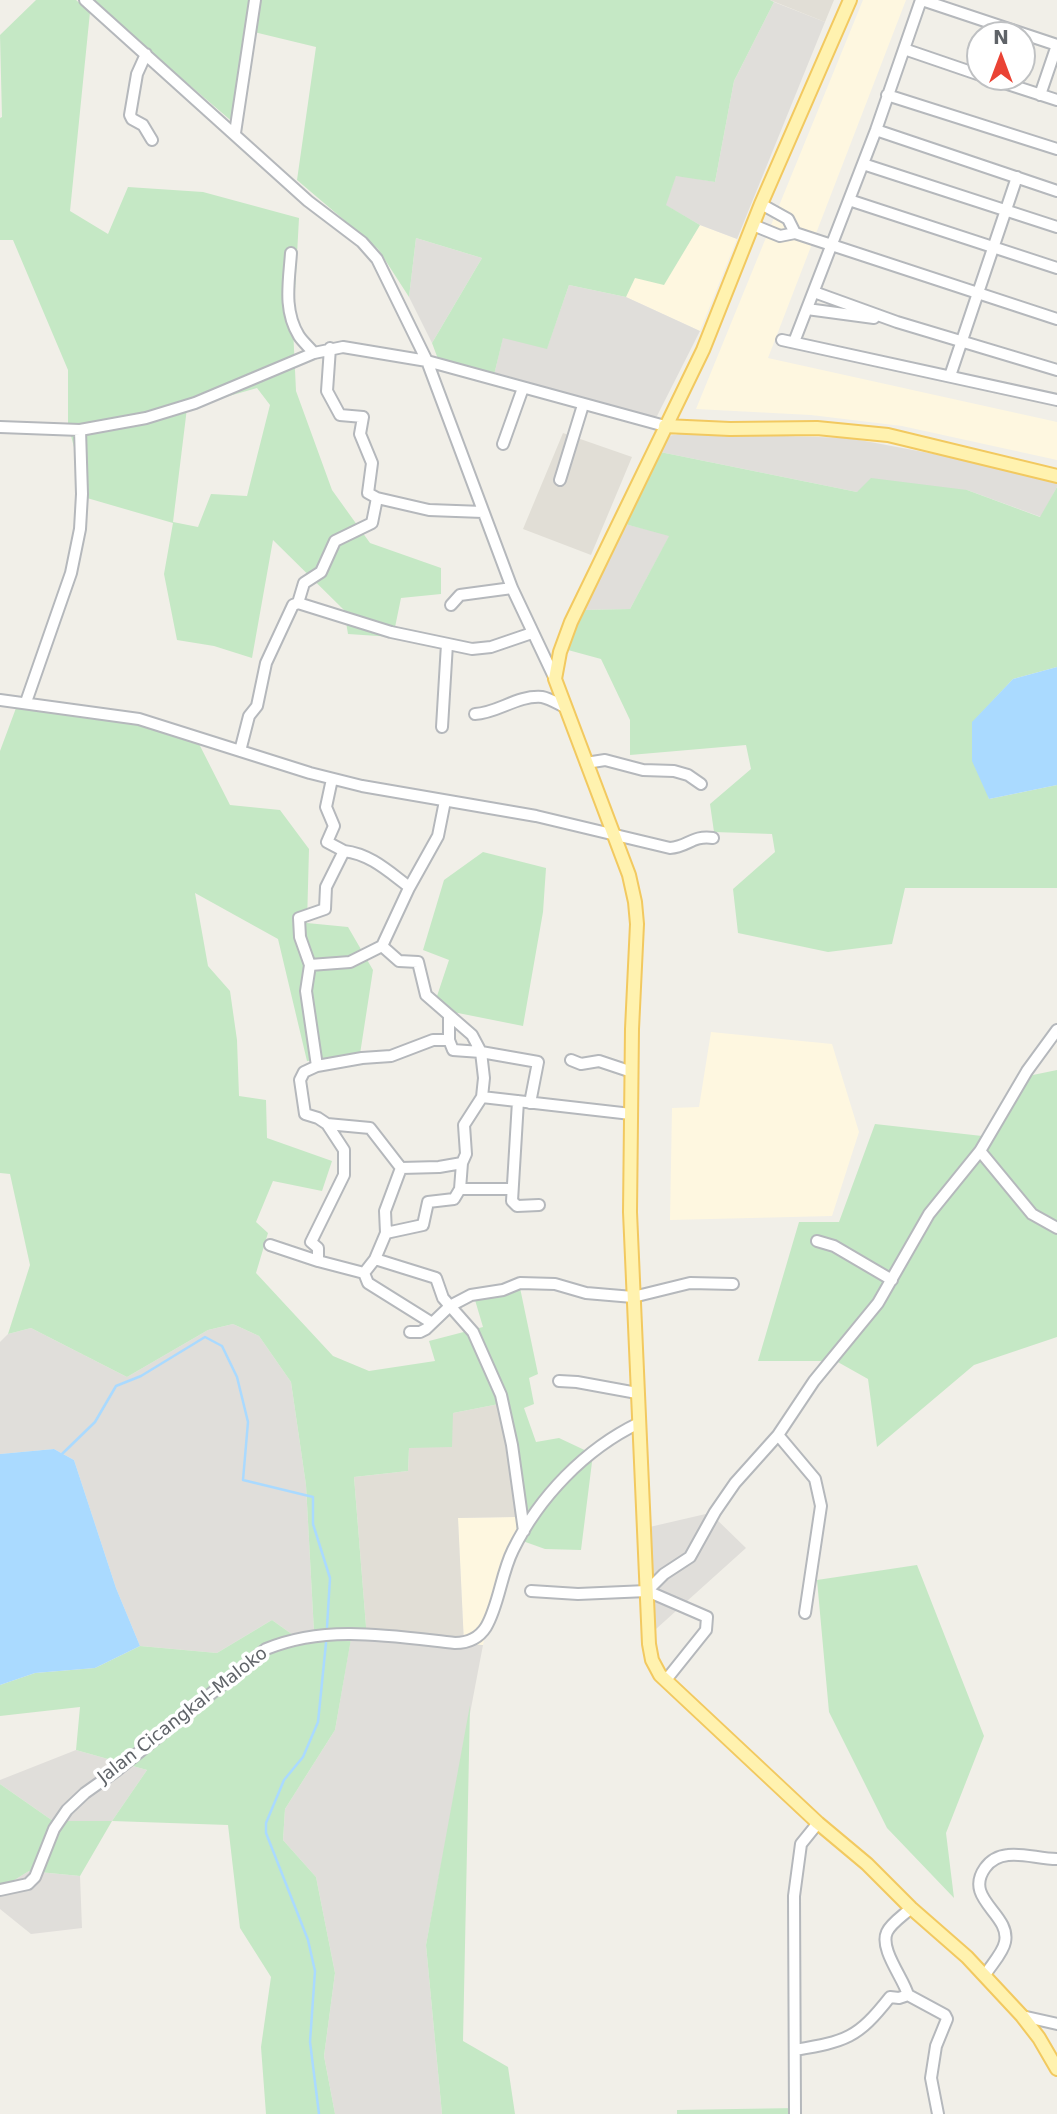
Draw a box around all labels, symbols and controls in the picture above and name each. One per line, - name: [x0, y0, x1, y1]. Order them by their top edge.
- north arrow: [966, 21, 1036, 91]
- text: N: [993, 26, 1009, 48]
- street label: Jalan Cicangkal–Maloko: [94, 1643, 272, 1789]

